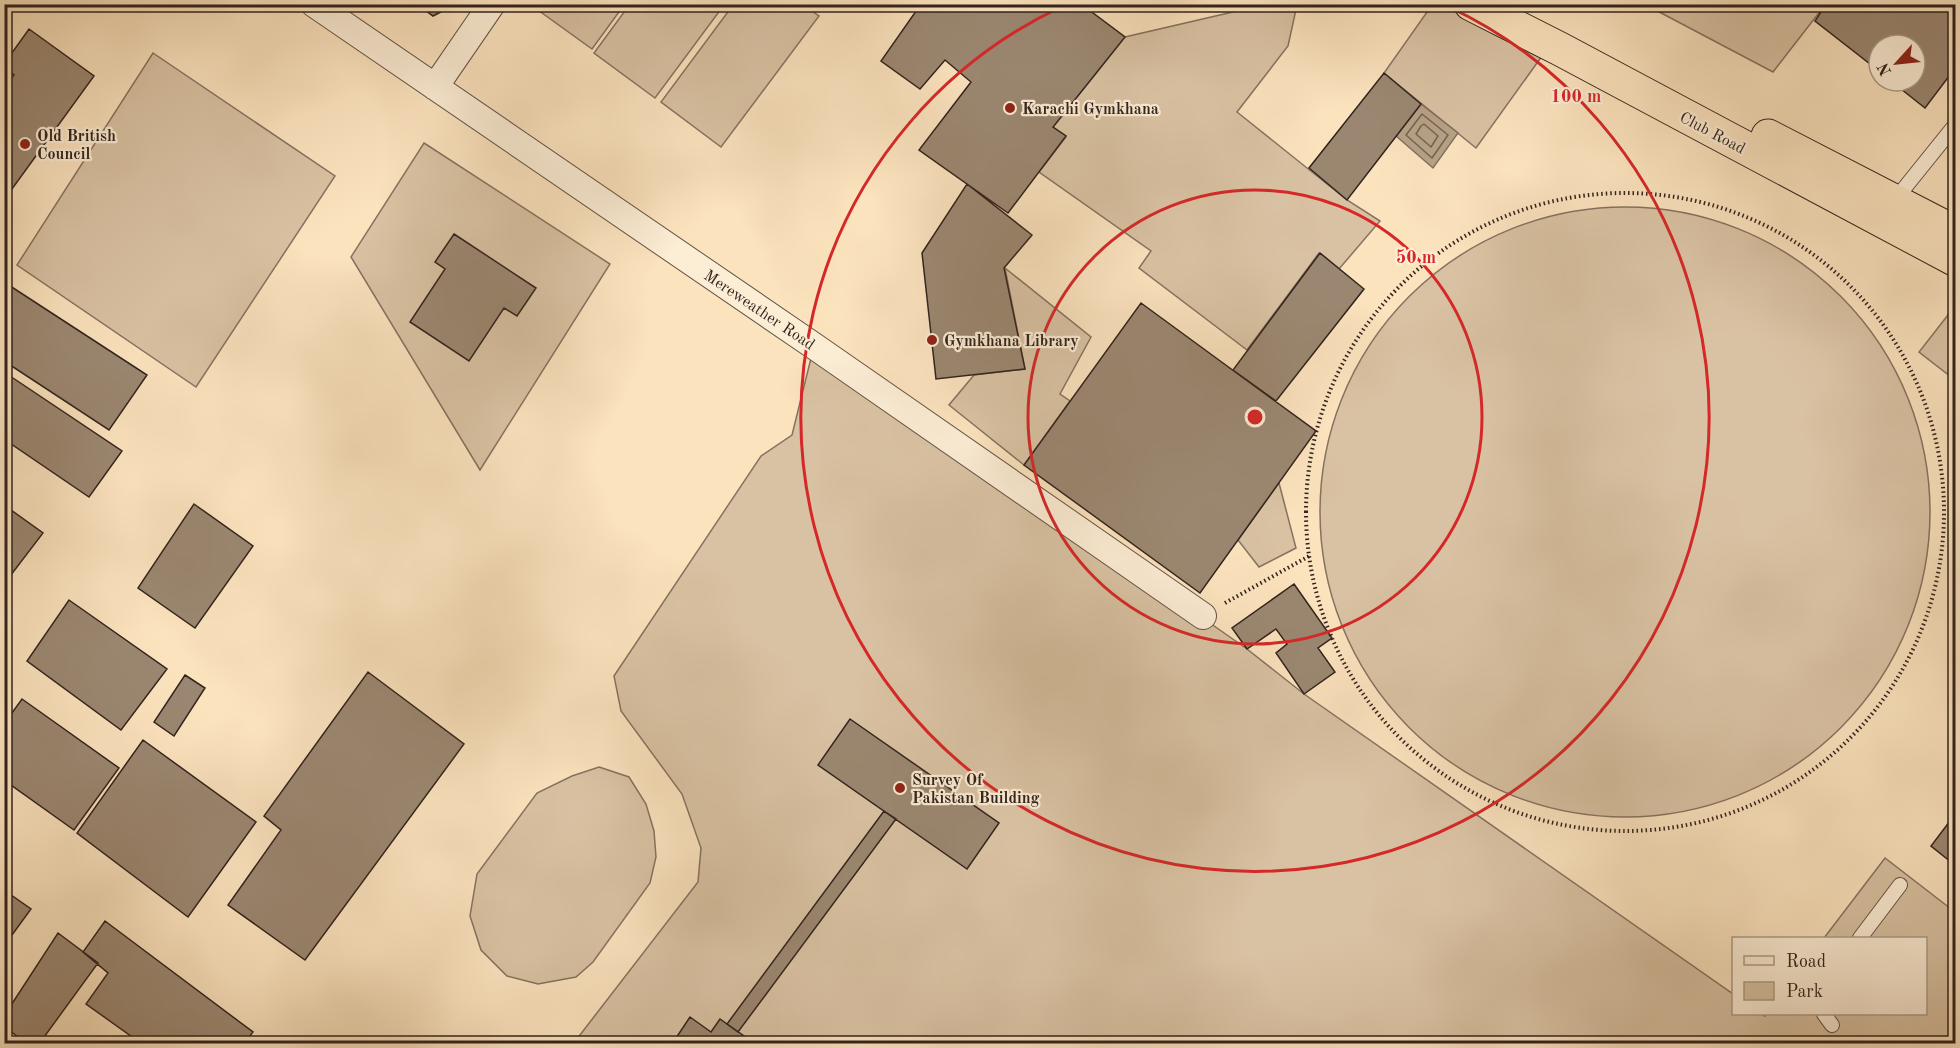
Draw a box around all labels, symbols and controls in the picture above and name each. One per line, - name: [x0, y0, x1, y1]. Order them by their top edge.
- north arrow: [1867, 33, 1927, 93]
- text: N: [1875, 59, 1895, 78]
- text: 100 m: [1551, 88, 1601, 106]
- marker: Karachi Gymkhana: [1003, 101, 1017, 115]
- place label: Karachi Gymkhana: [1022, 102, 1159, 118]
- street label: Club Road: [1677, 110, 1748, 158]
- place label: Old British Council: [37, 129, 116, 163]
- marker: Old British Council: [18, 137, 32, 151]
- text: 50 m: [1396, 249, 1436, 267]
- street label: Mereweather Road: [701, 268, 817, 354]
- marker: Gymkhana Library: [925, 333, 939, 347]
- place label: Gymkhana Library: [944, 334, 1079, 350]
- centre of rings: [1245, 407, 1265, 427]
- place label: Survey Of Pakistan Building: [912, 773, 1040, 807]
- marker: Survey Of Pakistan Building: [893, 781, 907, 795]
- legend: [1732, 937, 1927, 1015]
- text: Road: [1786, 953, 1826, 971]
- text: Park: [1786, 983, 1823, 1001]

